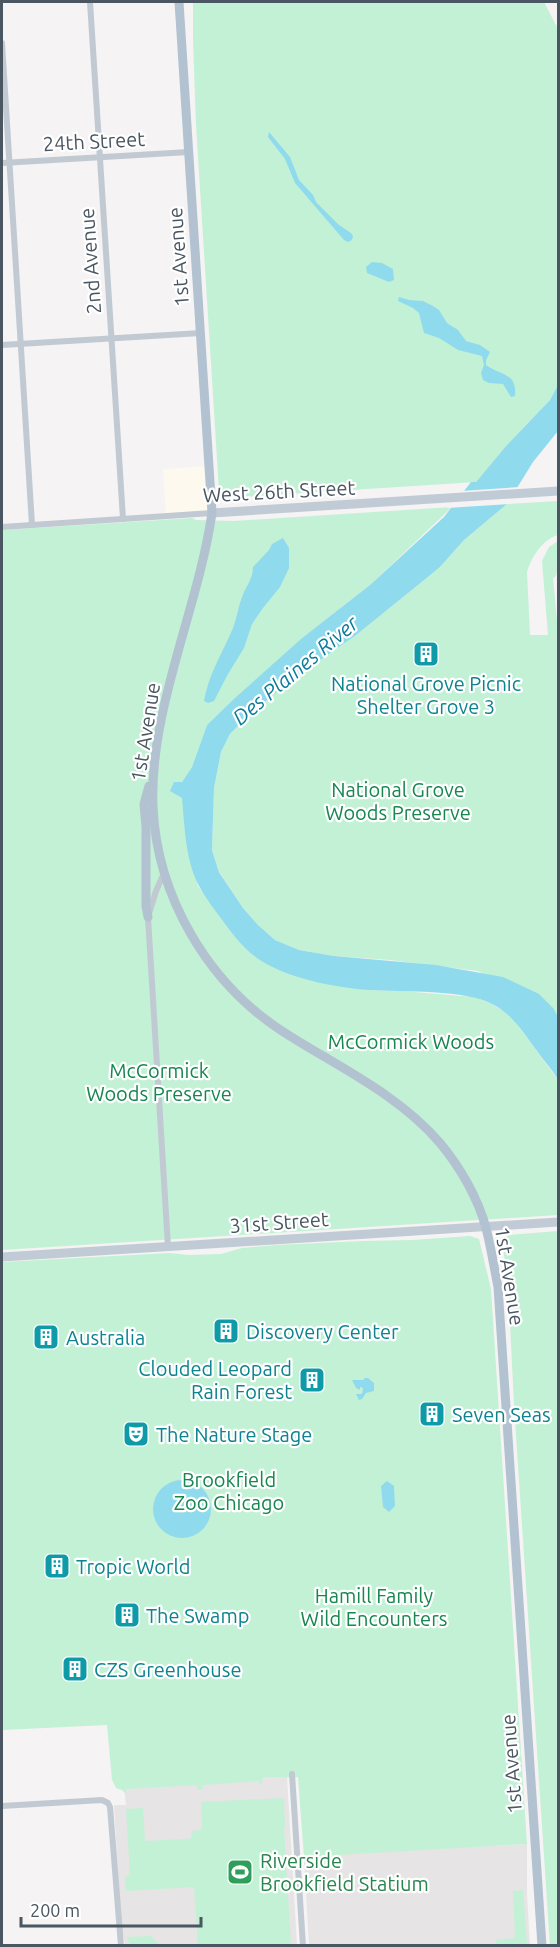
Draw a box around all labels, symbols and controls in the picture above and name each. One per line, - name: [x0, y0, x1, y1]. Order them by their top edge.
- street label: 24th Street: [42, 127, 146, 155]
- street label: 1st Avenue: [163, 206, 193, 308]
- street label: 2nd Avenue: [75, 207, 105, 315]
- street label: West 26th Street: [202, 476, 356, 506]
- water label: Des Plaines River: [227, 610, 363, 729]
- building icon: National Grove Picnic Shelter Grove 3: [411, 639, 441, 669]
- place label: National Grove Picnic Shelter Grove 3: [331, 672, 521, 718]
- street label: 1st Avenue: [126, 681, 164, 783]
- park label: National Grove Woods Preserve: [325, 778, 471, 824]
- park label: McCormick Woods: [328, 1030, 494, 1053]
- park label: McCormick Woods Preserve: [86, 1059, 232, 1105]
- street label: 31st Street: [229, 1207, 330, 1237]
- street label: 1st Avenue: [491, 1225, 529, 1327]
- building icon: Discovery Center: [211, 1316, 241, 1346]
- place label: Discovery Center: [246, 1320, 399, 1343]
- building icon: Australia: [31, 1322, 61, 1352]
- place label: Australia: [66, 1326, 145, 1349]
- place label: Clouded Leopard Rain Forest: [138, 1357, 292, 1403]
- building icon: Clouded Leopard Rain Forest: [297, 1365, 327, 1395]
- building icon: Seven Seas: [417, 1399, 447, 1429]
- place label: Seven Seas: [452, 1403, 551, 1426]
- theatre icon: The Nature Stage: [121, 1419, 151, 1449]
- place label: The Nature Stage: [156, 1423, 312, 1446]
- park label: Brookfield Zoo Chicago: [174, 1468, 284, 1514]
- building icon: Tropic World: [42, 1551, 72, 1581]
- place label: Tropic World: [76, 1555, 191, 1578]
- park label: Hamill Family Wild Encounters: [301, 1584, 447, 1630]
- building icon: The Swamp: [112, 1600, 142, 1630]
- place label: The Swamp: [146, 1604, 249, 1627]
- building icon: CZS Greenhouse: [60, 1654, 90, 1684]
- place label: CZS Greenhouse: [94, 1658, 241, 1681]
- street label: 1st Avenue: [496, 1713, 526, 1815]
- place label: Riverside Brookfield Statium: [260, 1849, 429, 1895]
- sports icon: Riverside Brookfield Statium: [225, 1857, 255, 1887]
- scale bar: [21, 1890, 201, 1928]
- text: 200 m: [30, 1900, 80, 1920]

